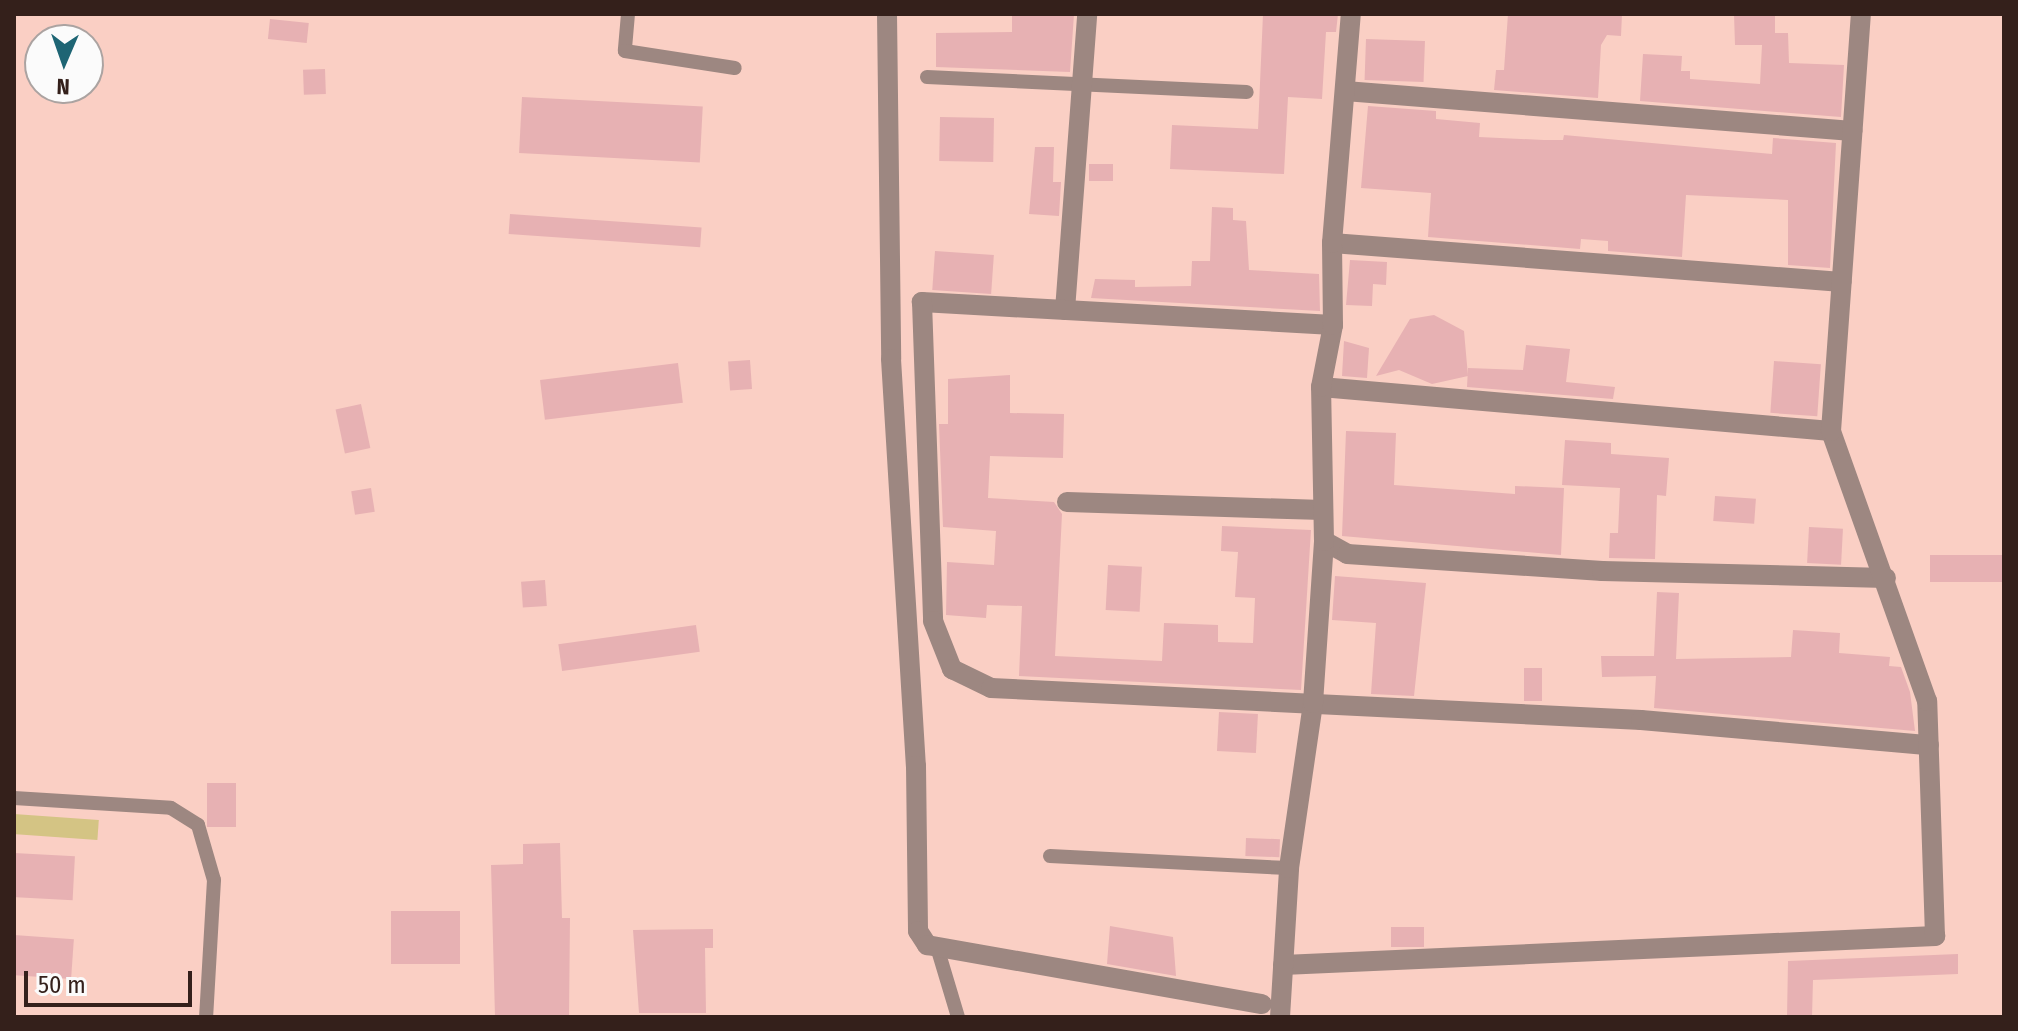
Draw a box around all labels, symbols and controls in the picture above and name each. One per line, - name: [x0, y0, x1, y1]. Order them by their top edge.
- north arrow: [24, 24, 104, 104]
- text: N: [56, 73, 70, 100]
- scale bar: [28, 955, 196, 1005]
- text: 50 m: [38, 971, 86, 999]

